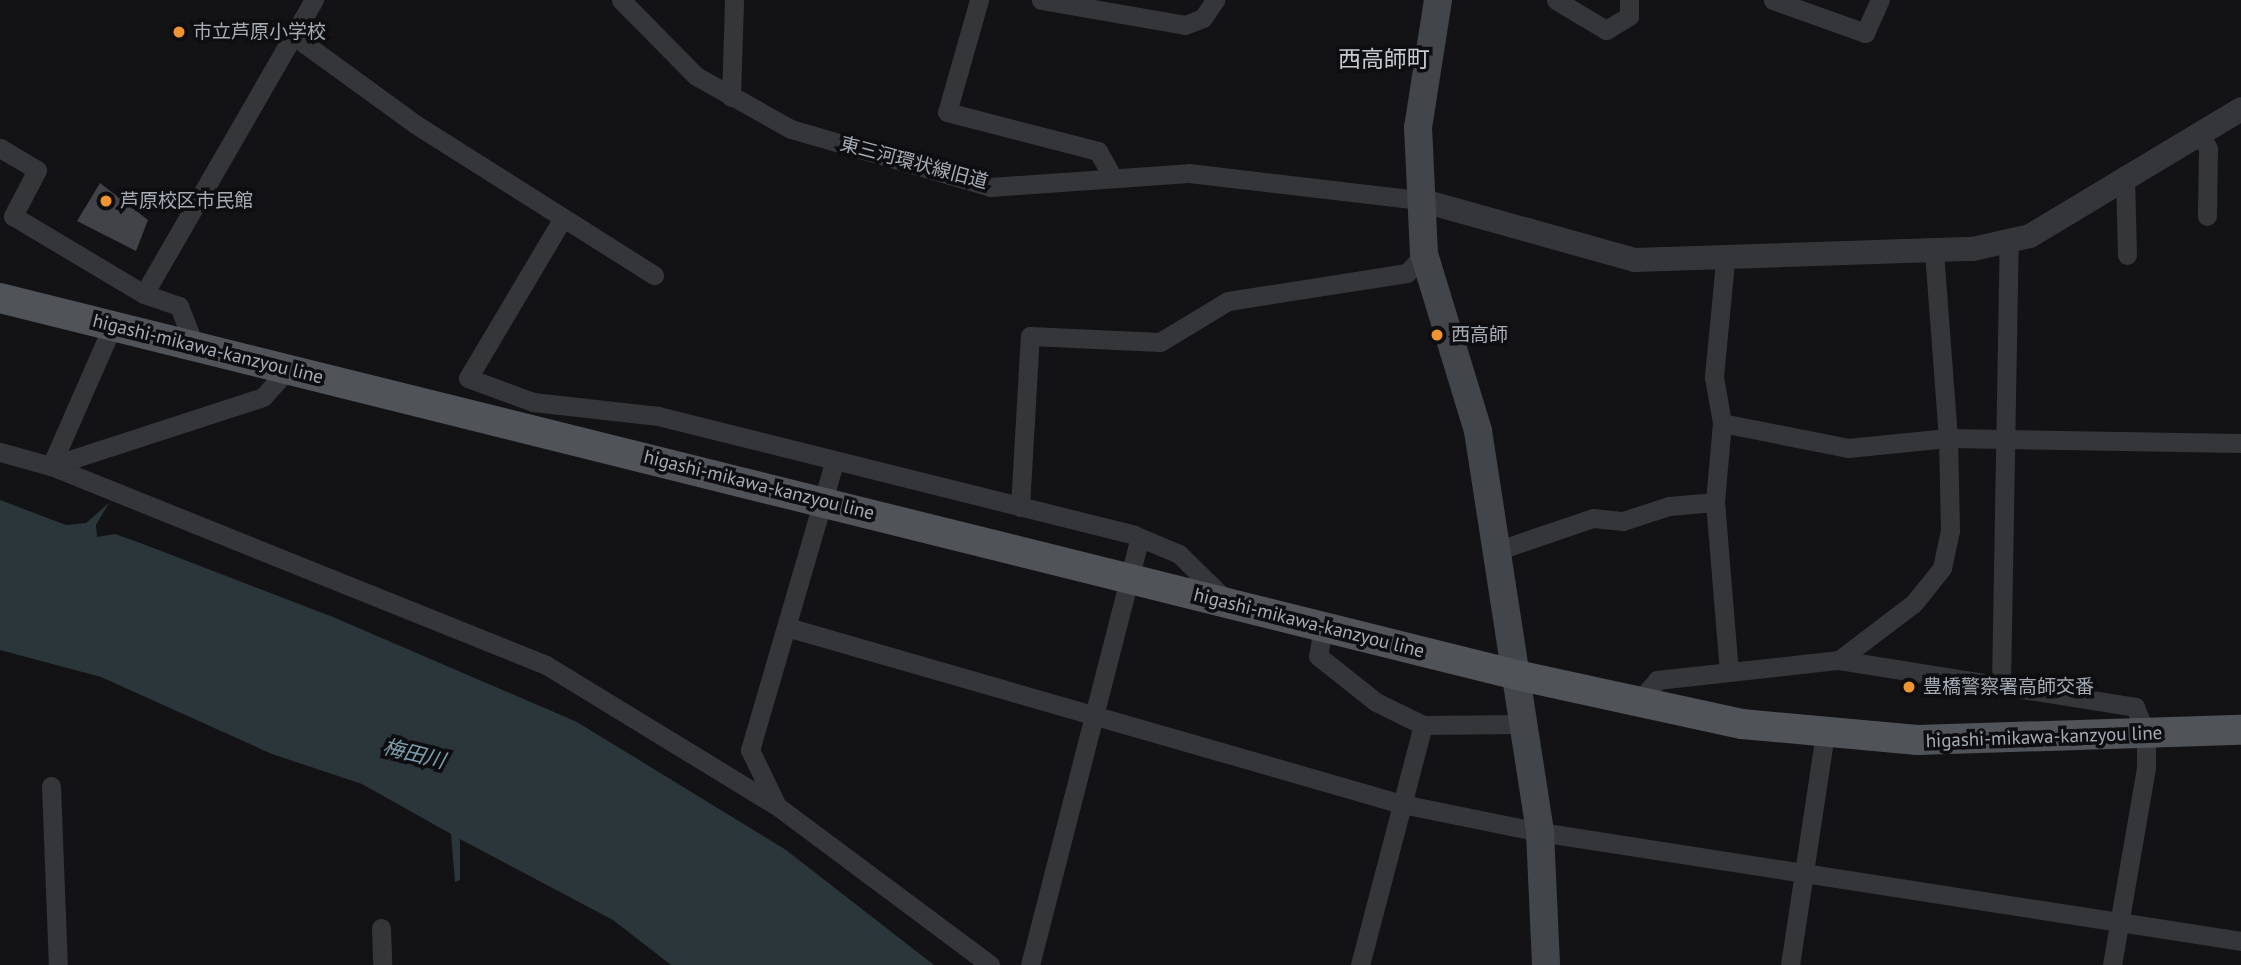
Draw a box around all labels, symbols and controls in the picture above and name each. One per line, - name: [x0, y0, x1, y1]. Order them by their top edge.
- place label: 市立芦原小学校: [193, 21, 326, 43]
- marker: 市立芦原小学校: [171, 24, 187, 40]
- district label: 西高師町: [1338, 45, 1430, 73]
- street label: 東三河環状線旧道: [838, 132, 990, 194]
- place label: 芦原校区市民館: [120, 190, 253, 212]
- marker: 芦原校区市民館: [98, 193, 114, 209]
- street label: higashi-mikawa-kanzyou line: [90, 309, 326, 389]
- place label: 西高師: [1451, 324, 1508, 346]
- marker: 西高師: [1429, 327, 1445, 343]
- street label: higashi-mikawa-kanzyou line: [641, 445, 877, 525]
- street label: higashi-mikawa-kanzyou line: [1191, 583, 1427, 663]
- place label: 豊橋警察署高師交番: [1923, 676, 2094, 698]
- marker: 豊橋警察署高師交番: [1901, 679, 1917, 695]
- street label: higashi-mikawa-kanzyou line: [1925, 721, 2163, 753]
- water label: 梅田川: [380, 734, 448, 774]

